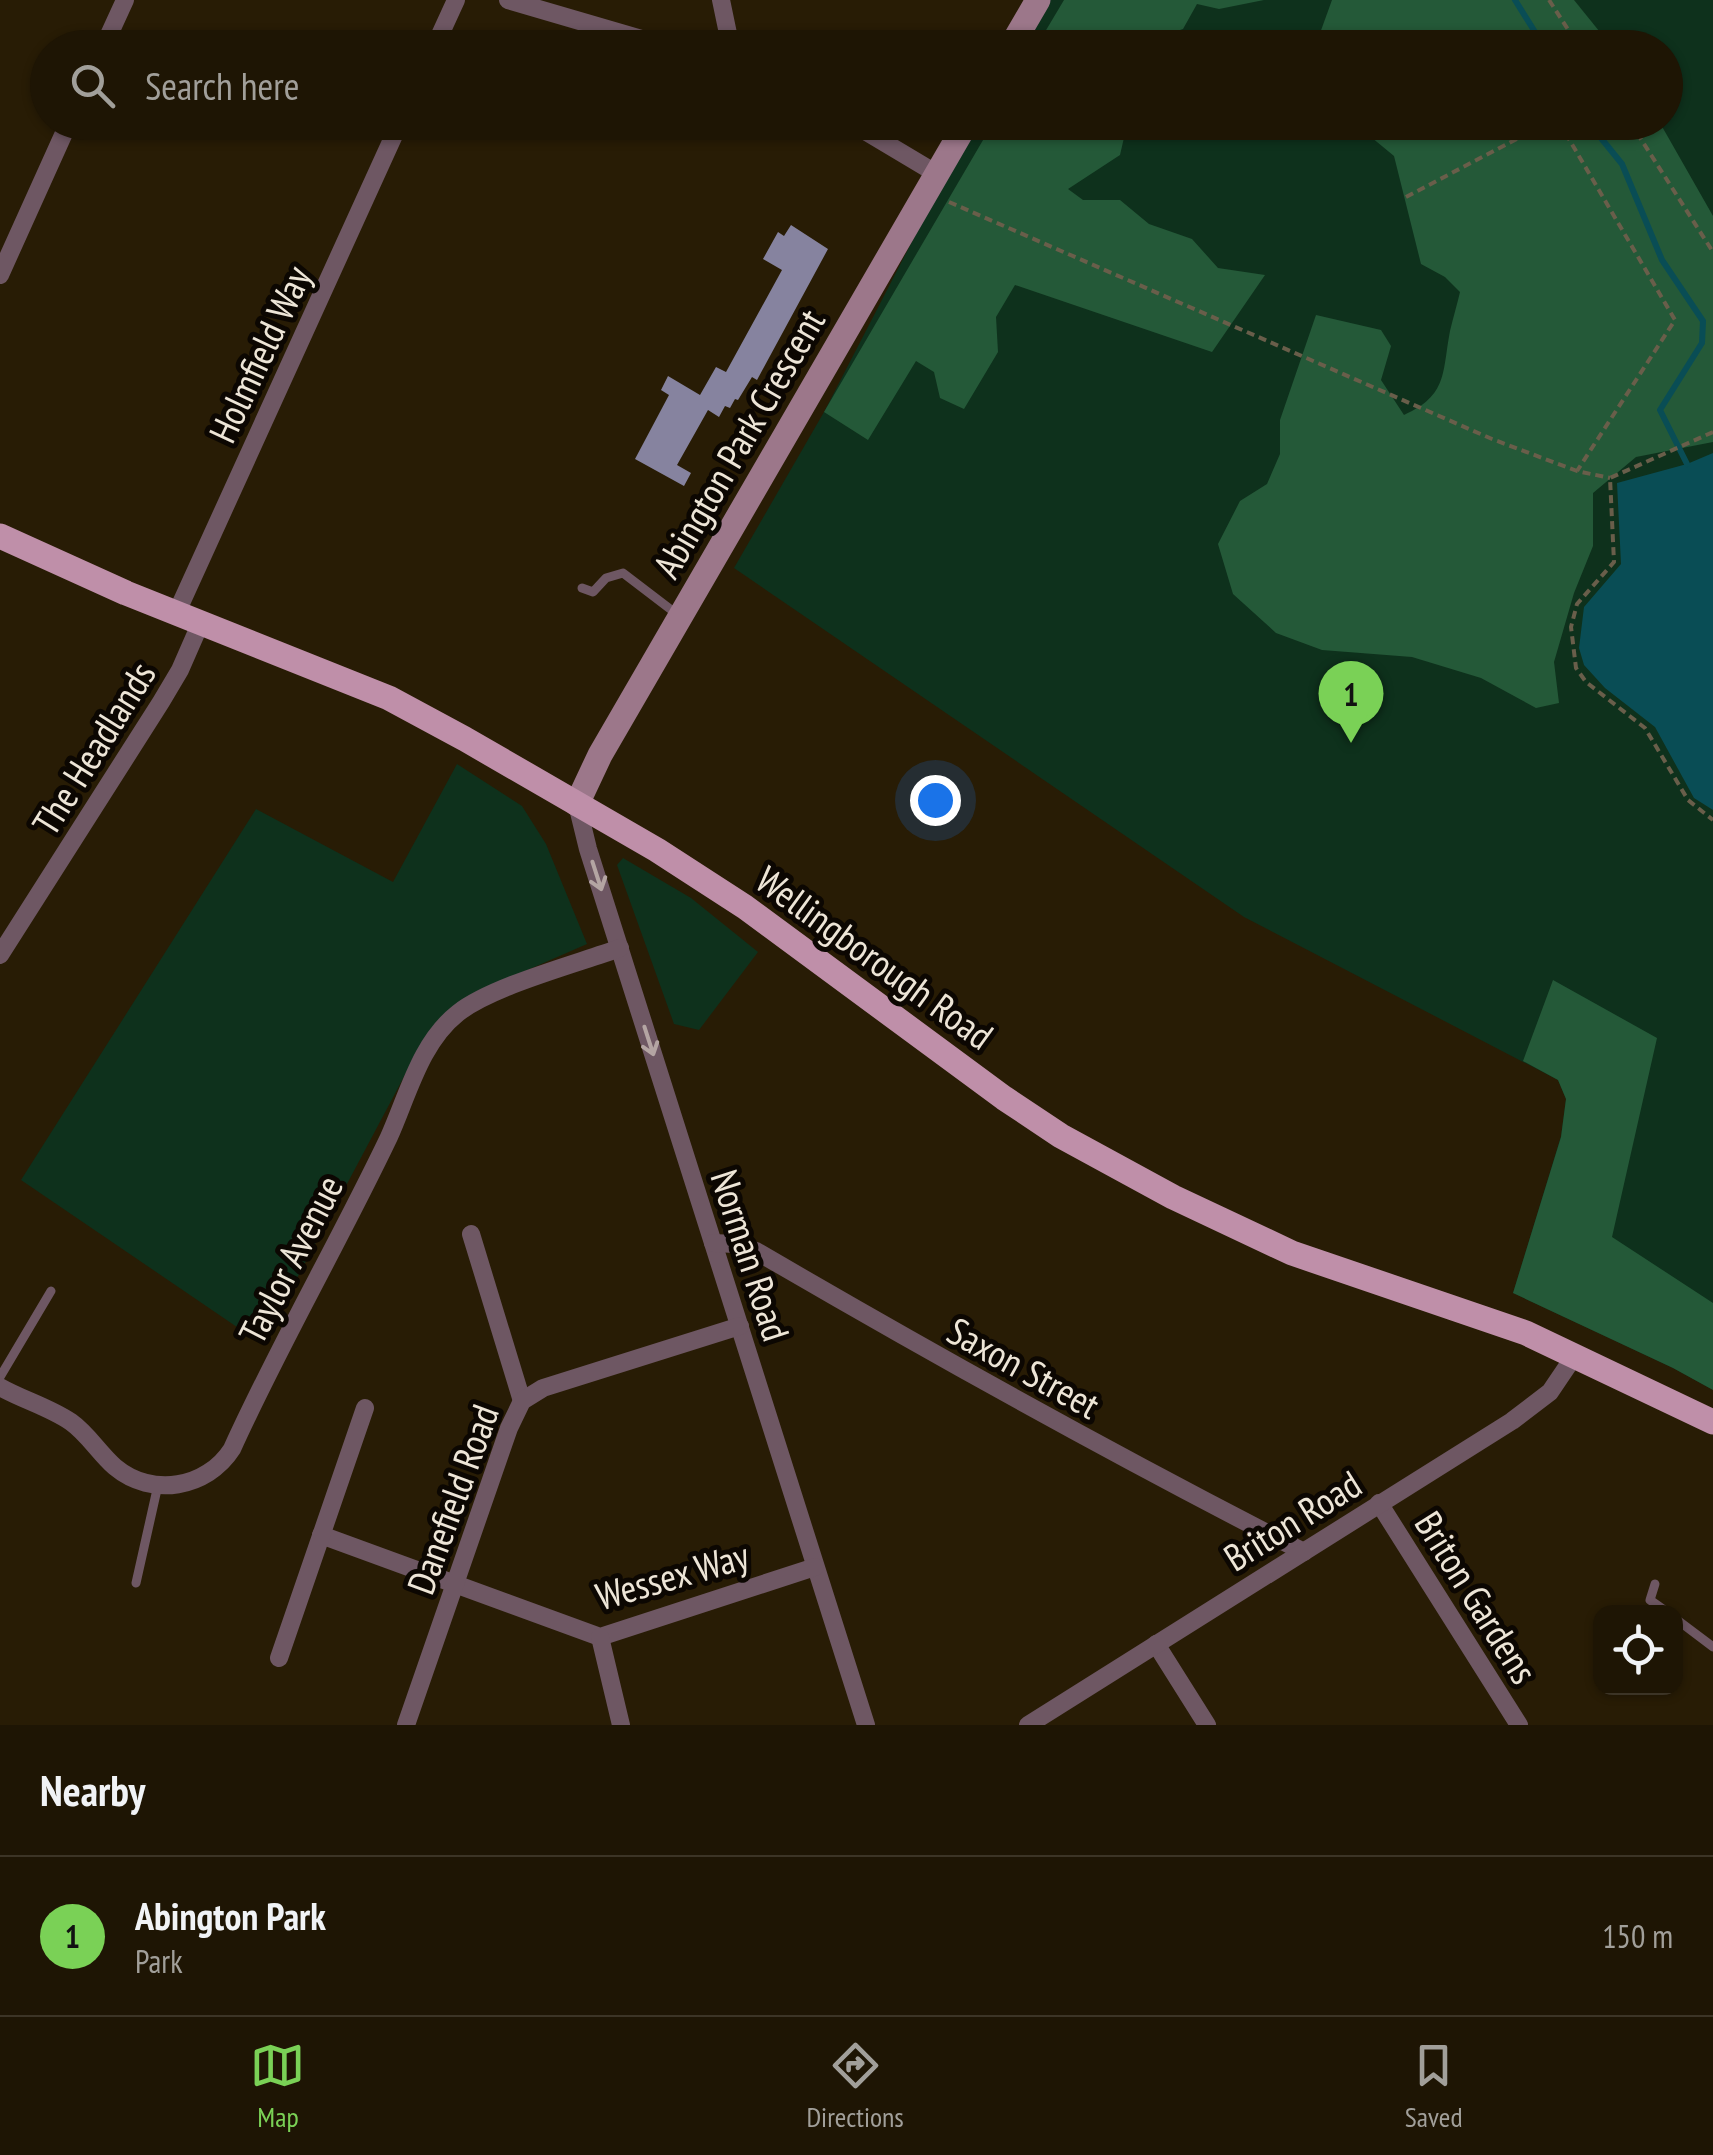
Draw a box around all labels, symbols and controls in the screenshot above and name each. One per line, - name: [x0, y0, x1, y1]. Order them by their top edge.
- search box: [30, 30, 1683, 140]
- icon: search: [65, 58, 120, 113]
- text: Search here: [145, 61, 299, 110]
- street label: Holmfield Way: [197, 257, 321, 450]
- street label: Abington Park Crescent: [641, 299, 835, 586]
- street label: The Headlands: [20, 652, 166, 844]
- pin: 1: [1318, 660, 1384, 743]
- your location: [910, 775, 961, 826]
- street label: Wellingborough Road: [747, 855, 1003, 1059]
- one-way arrow: [589, 860, 607, 892]
- one-way arrow: [642, 1025, 660, 1057]
- street label: Norman Road: [700, 1163, 802, 1347]
- street label: Taylor Avenue: [227, 1167, 353, 1351]
- street label: Saxon Street: [939, 1305, 1109, 1429]
- street label: Danefield Road: [395, 1398, 509, 1600]
- street label: Briton Road: [1214, 1459, 1370, 1581]
- street label: Briton Gardens: [1405, 1502, 1549, 1692]
- street label: Wessex Way: [590, 1530, 755, 1620]
- map controls: [1593, 1605, 1683, 1695]
- button: locate: [1593, 1605, 1683, 1695]
- text: Nearby: [40, 1763, 145, 1818]
- text: Abington Park: [135, 1891, 326, 1940]
- text: 1: [65, 1915, 80, 1957]
- text: 150 m: [1602, 1915, 1673, 1957]
- text: Park: [135, 1940, 183, 1982]
- tab: Map: [250, 2038, 305, 2135]
- tab: Directions: [806, 2038, 904, 2135]
- tab: Saved: [1405, 2038, 1463, 2135]

